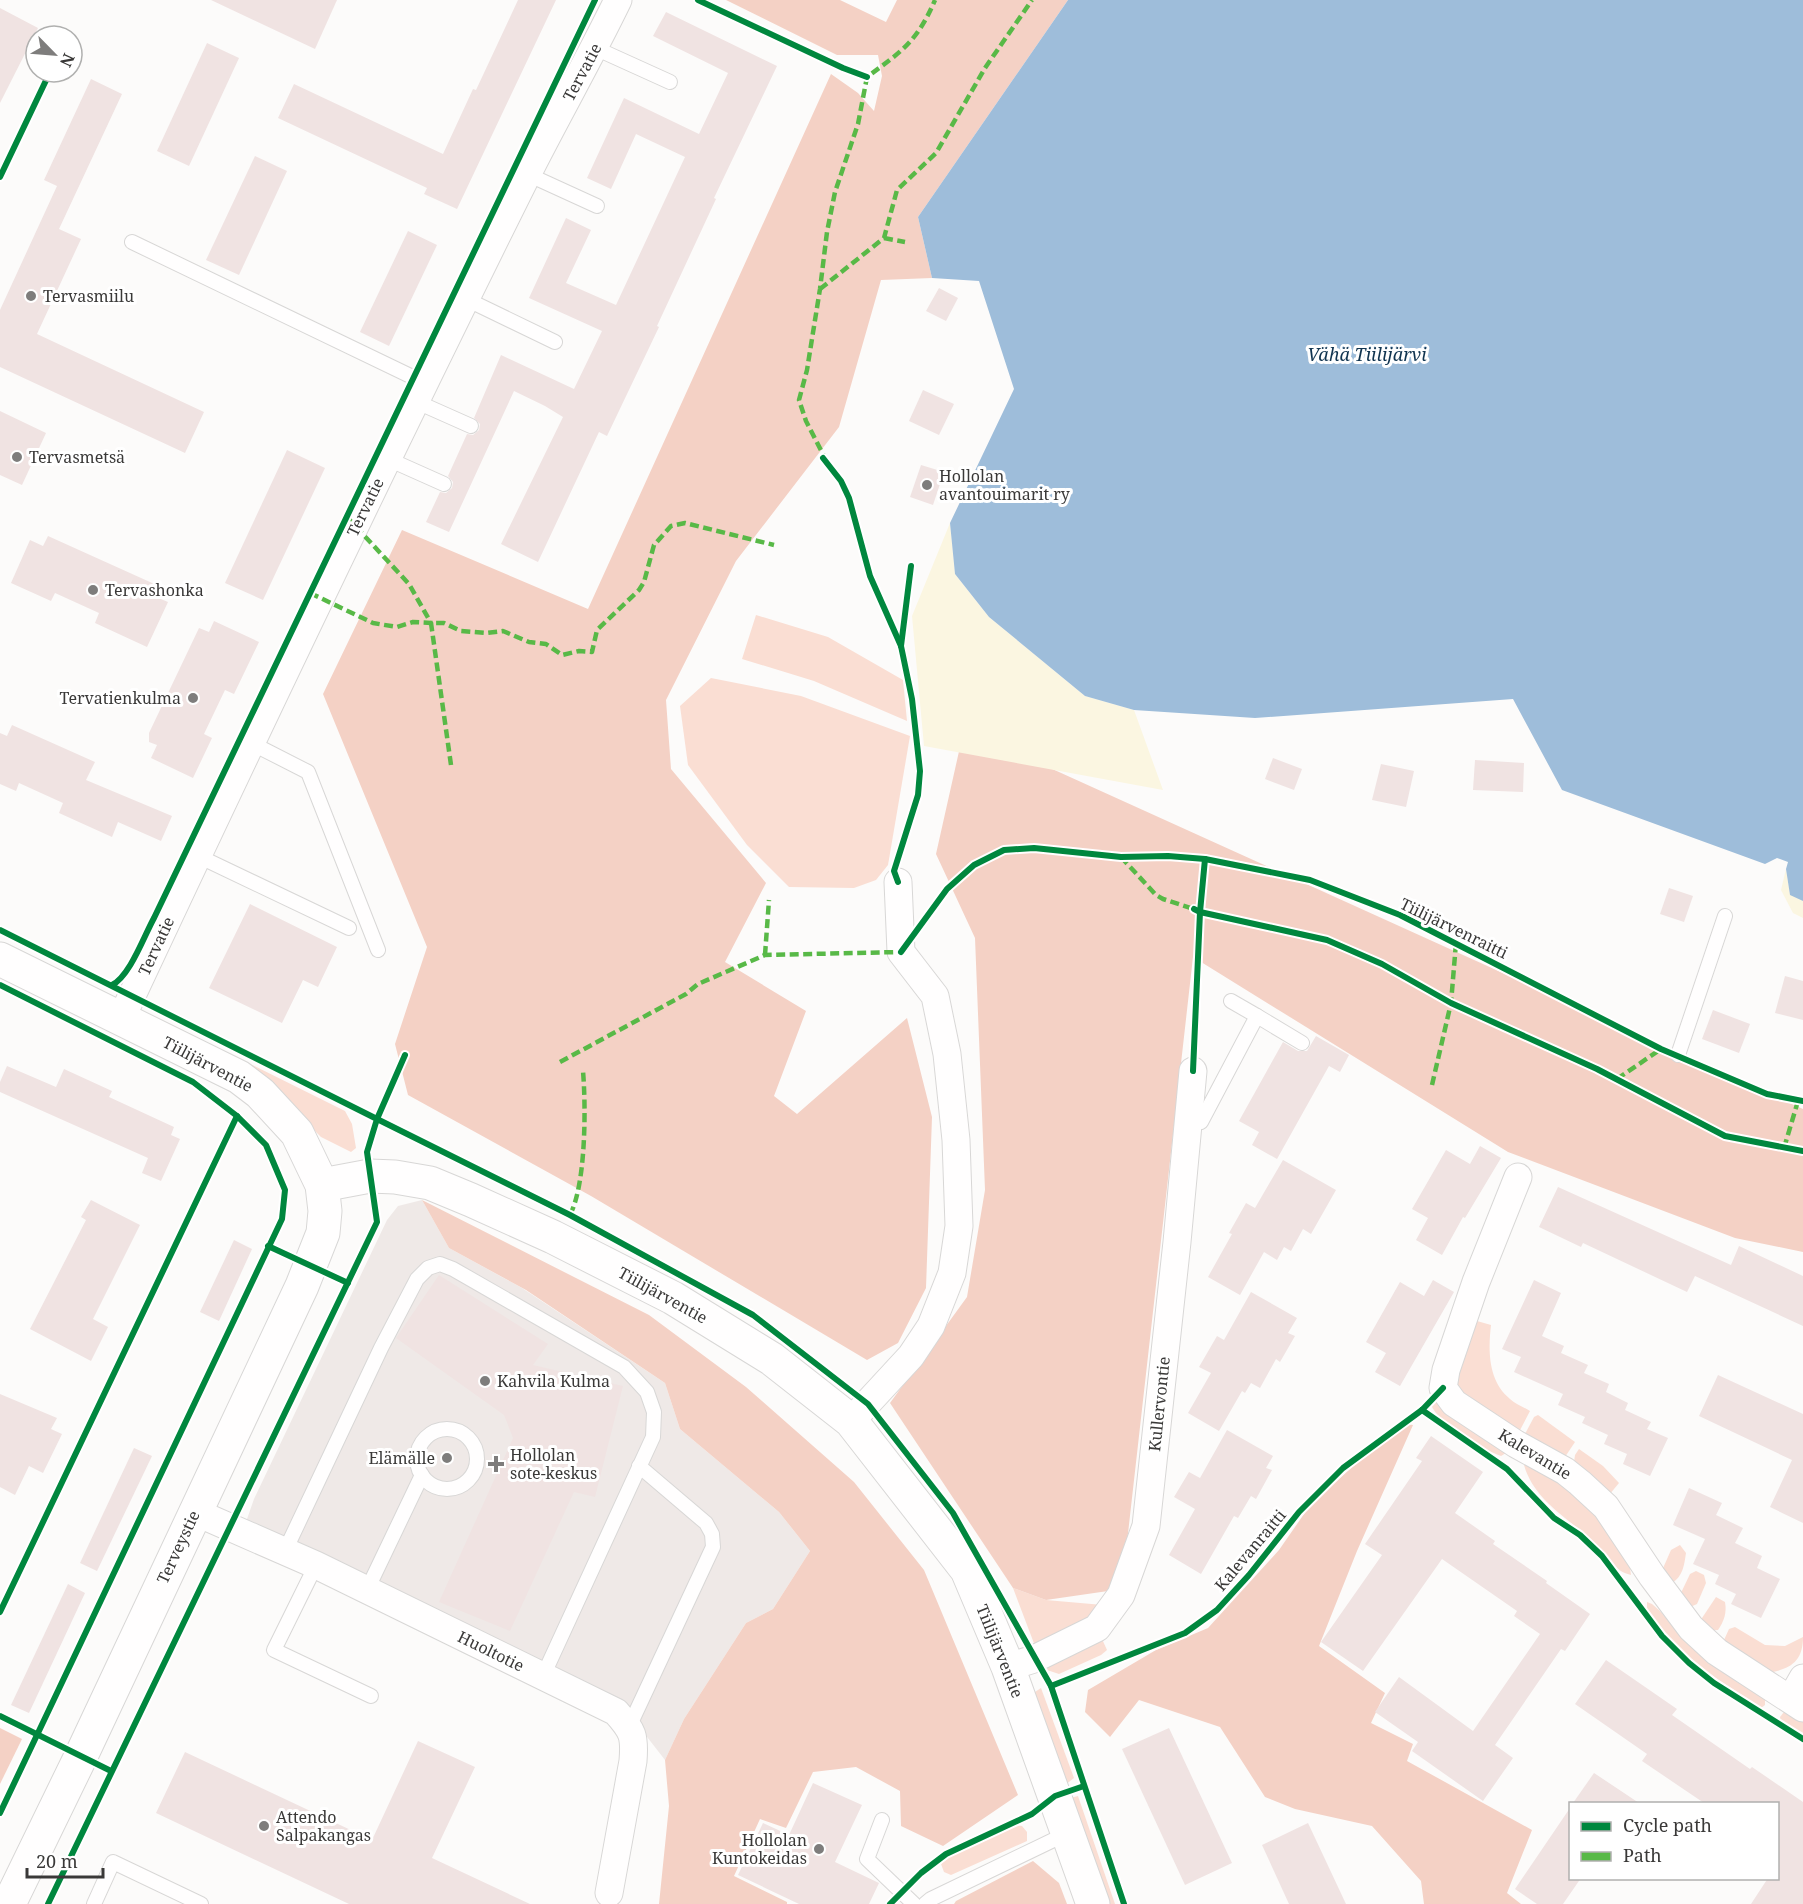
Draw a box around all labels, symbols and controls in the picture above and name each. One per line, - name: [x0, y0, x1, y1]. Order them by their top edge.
- north arrow: [24, 24, 84, 84]
- street label: Tervatie: [558, 39, 606, 105]
- text: N: [55, 50, 80, 71]
- place label: Tervasmiilu: [43, 285, 134, 307]
- marker: Tervasmiilu: [24, 289, 38, 303]
- water label: Vähä Tiilijärvi: [1307, 342, 1427, 366]
- place label: Tervasmetsä: [29, 446, 125, 468]
- marker: Tervasmetsä: [10, 450, 24, 464]
- place label: Hollolan avantouimarit ry: [939, 465, 1071, 505]
- street label: Tervatie: [341, 474, 389, 540]
- marker: Hollolan avantouimarit ry: [920, 478, 934, 492]
- place label: Tervashonka: [105, 579, 204, 601]
- marker: Tervashonka: [86, 583, 100, 597]
- place label: Tervatienkulma: [59, 687, 181, 709]
- marker: Tervatienkulma: [186, 691, 200, 705]
- street label: Tiilijärvenraitti: [1396, 892, 1512, 964]
- street label: Tervatie: [133, 913, 179, 979]
- street label: Tiilijärventie: [159, 1031, 257, 1097]
- street label: Tiilijärventie: [614, 1261, 712, 1329]
- street label: Kullervontie: [1143, 1356, 1175, 1452]
- place label: Kahvila Kulma: [497, 1370, 610, 1392]
- marker: Kahvila Kulma: [478, 1374, 492, 1388]
- street label: Kalevantie: [1494, 1424, 1576, 1484]
- place label: Hollolan sote-keskus: [510, 1444, 597, 1484]
- place label: Elämälle: [368, 1447, 435, 1469]
- marker: Elämälle: [440, 1451, 454, 1465]
- marker: Hollolan sote-keskus: [487, 1455, 505, 1473]
- street label: Kalevanraitti: [1209, 1505, 1291, 1595]
- street label: Terveystie: [151, 1507, 205, 1587]
- street label: Tiilijärventie: [971, 1601, 1029, 1701]
- street label: Huoltotie: [454, 1626, 528, 1676]
- legend: [1569, 1802, 1779, 1880]
- place label: Attendo Salpakangas: [276, 1806, 371, 1846]
- text: Cycle path: [1623, 1813, 1712, 1837]
- marker: Attendo Salpakangas: [257, 1819, 271, 1833]
- place label: Hollolan Kuntokeidas: [712, 1829, 807, 1869]
- scale bar: [27, 1841, 104, 1879]
- marker: Hollolan Kuntokeidas: [812, 1842, 826, 1856]
- text: Path: [1623, 1843, 1662, 1867]
- text: 20 m: [36, 1849, 78, 1873]

